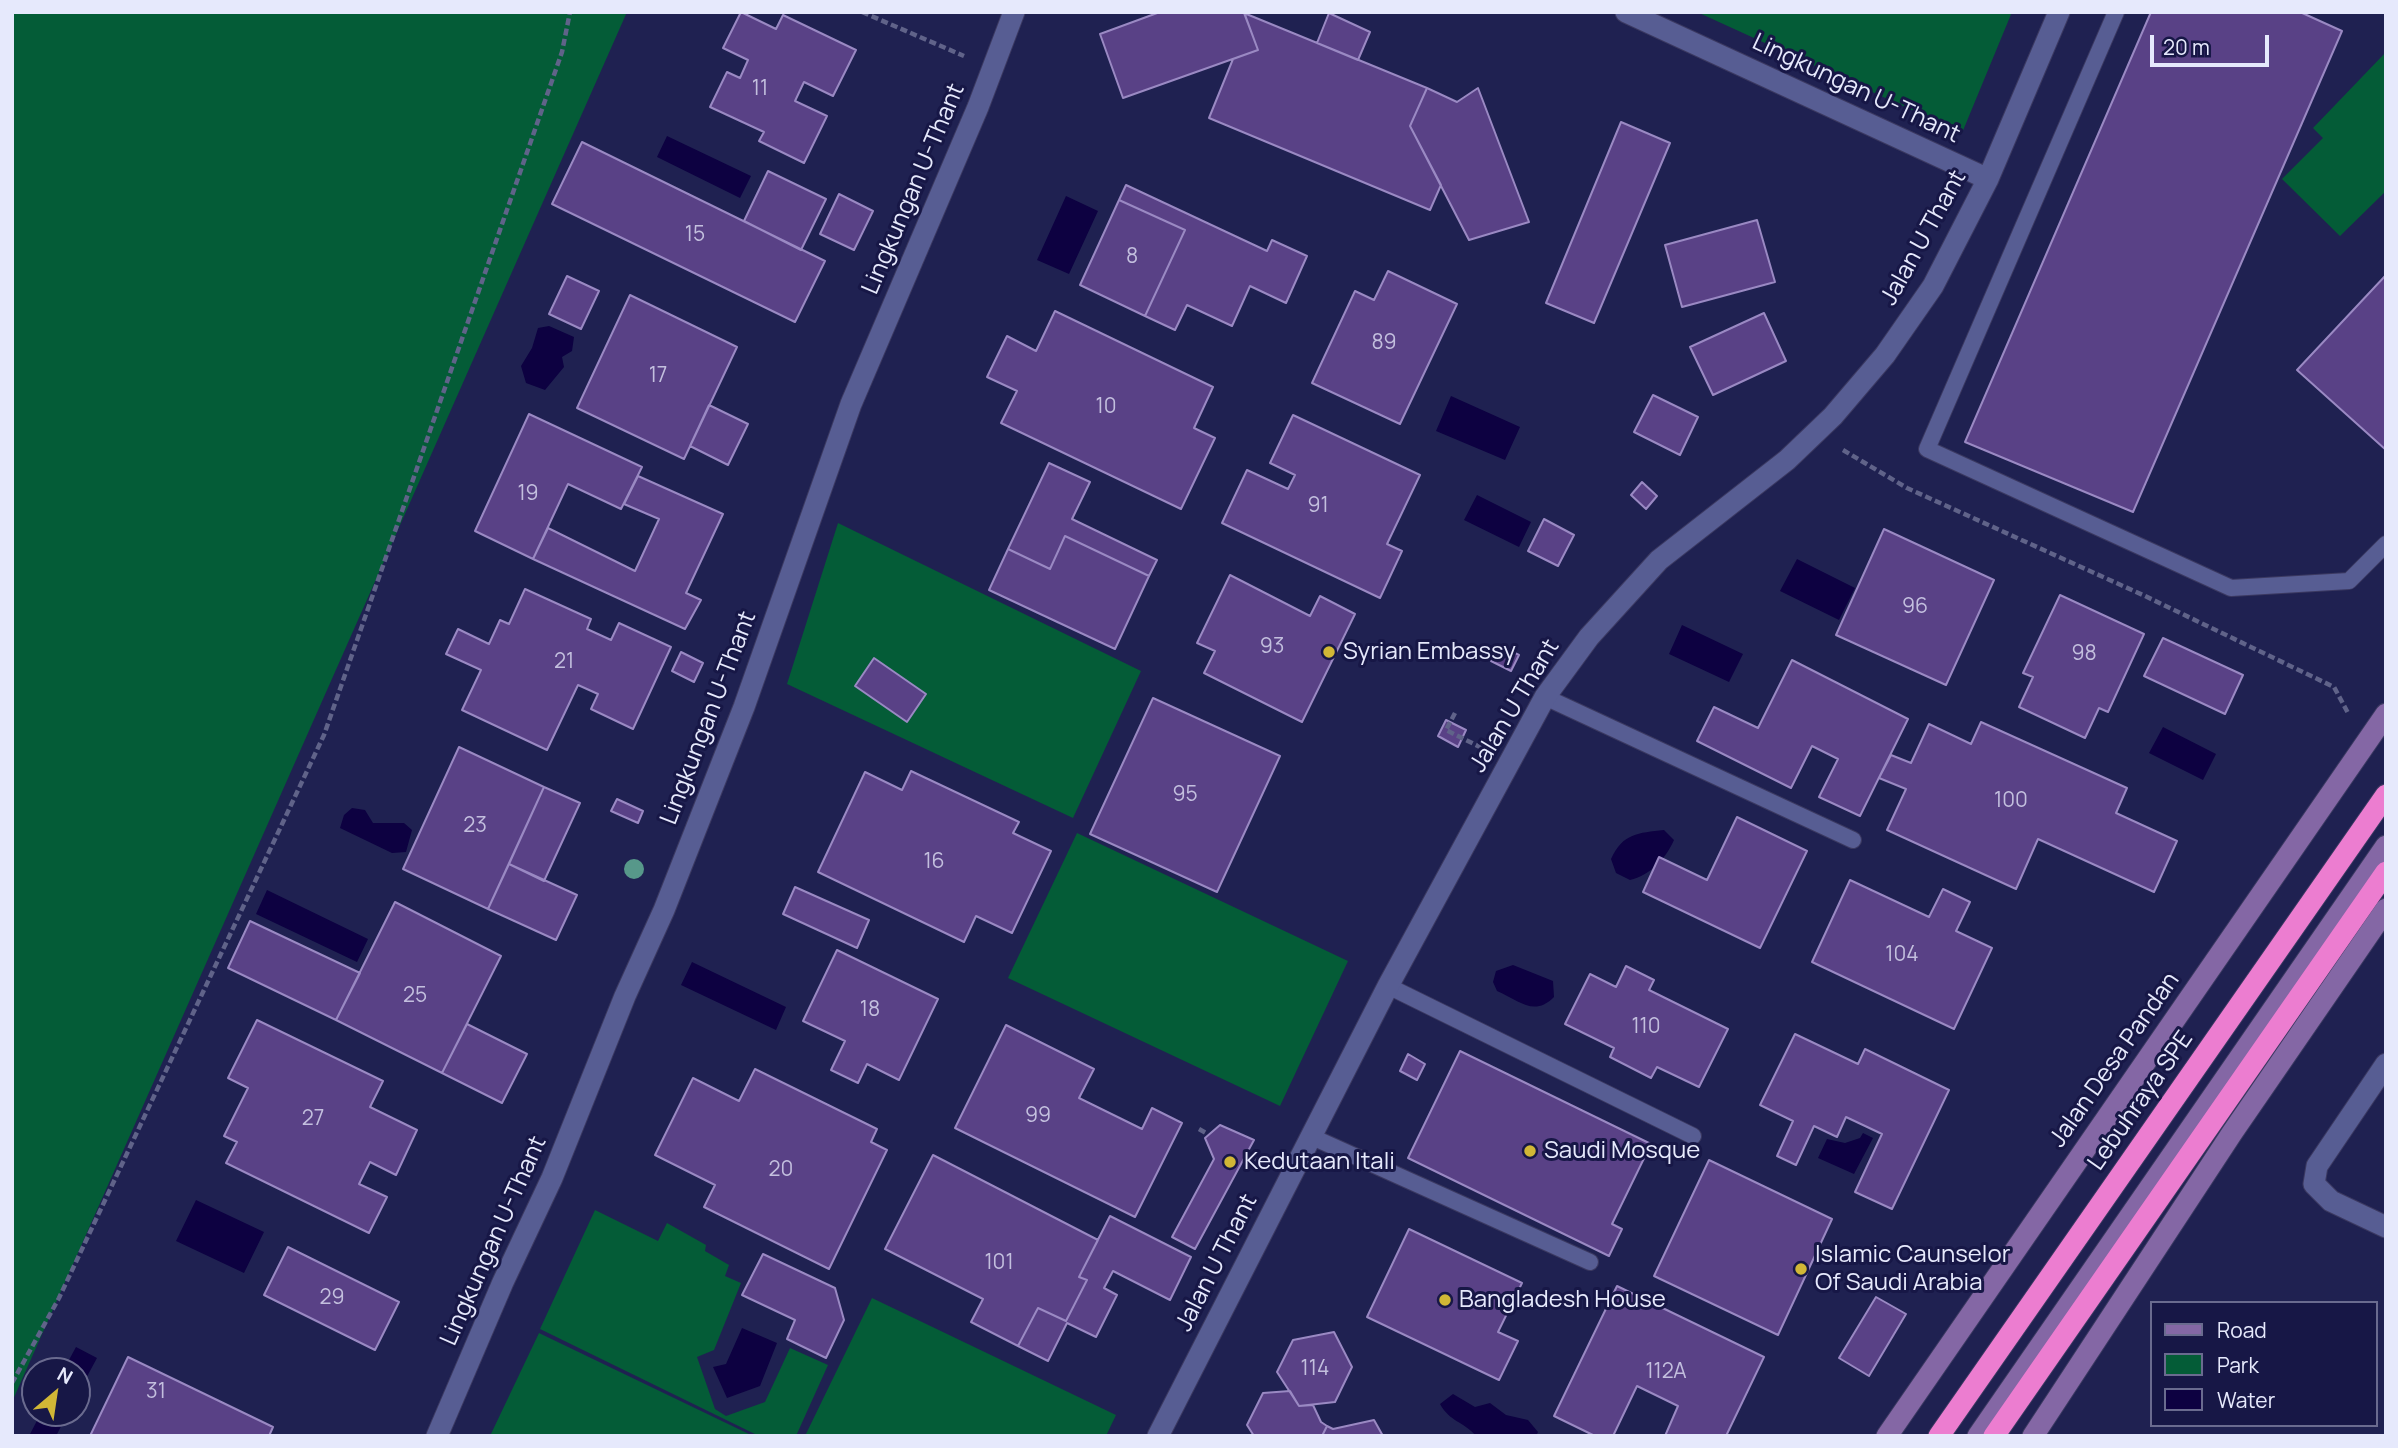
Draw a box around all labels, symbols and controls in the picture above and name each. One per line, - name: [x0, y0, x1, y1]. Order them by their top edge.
- scale bar: [2153, 21, 2272, 65]
- street label: Lingkungan U-Thant: [1747, 28, 1965, 150]
- text: 20 m: [2163, 33, 2210, 61]
- house number: 11: [752, 76, 768, 102]
- street label: Lingkungan U-Thant: [857, 79, 971, 299]
- street label: Jalan U Thant: [1875, 165, 1973, 311]
- house number: 15: [685, 222, 705, 248]
- house number: 8: [1126, 244, 1138, 270]
- house number: 89: [1371, 330, 1397, 356]
- house number: 17: [649, 363, 667, 389]
- house number: 10: [1096, 394, 1116, 420]
- house number: 19: [517, 481, 539, 507]
- house number: 91: [1307, 493, 1329, 519]
- house number: 96: [1902, 594, 1928, 620]
- street label: Lingkungan U-Thant: [655, 607, 763, 829]
- house number: 93: [1260, 634, 1284, 660]
- street label: Jalan U Thant: [1464, 634, 1566, 778]
- place label: Syrian Embassy: [1343, 638, 1516, 666]
- house number: 98: [2071, 641, 2097, 667]
- marker: Syrian Embassy: [1321, 644, 1337, 660]
- house number: 21: [554, 649, 574, 675]
- house number: 95: [1172, 782, 1198, 808]
- house number: 100: [1994, 788, 2028, 814]
- house number: 23: [463, 813, 487, 839]
- house number: 16: [923, 849, 945, 875]
- house number: 104: [1885, 942, 1919, 968]
- street label: Jalan Desa Pandan: [2044, 967, 2186, 1153]
- house number: 25: [403, 983, 427, 1009]
- house number: 18: [860, 997, 880, 1023]
- house number: 110: [1631, 1014, 1661, 1040]
- street label: Lebuhraya SPE: [2082, 1026, 2200, 1176]
- house number: 99: [1025, 1103, 1051, 1129]
- house number: 27: [302, 1106, 324, 1132]
- street label: Lingkungan U-Thant: [435, 1132, 553, 1350]
- place label: Saudi Mosque: [1544, 1137, 1700, 1165]
- marker: Saudi Mosque: [1522, 1143, 1538, 1159]
- place label: Kedutaan Itali: [1244, 1148, 1395, 1176]
- marker: Kedutaan Itali: [1222, 1154, 1238, 1170]
- house number: 20: [769, 1157, 793, 1183]
- street label: Jalan U Thant: [1170, 1190, 1264, 1336]
- place label: Islamic Caunselor Of Saudi Arabia: [1815, 1241, 2010, 1297]
- house number: 101: [984, 1250, 1014, 1276]
- marker: Islamic Caunselor Of Saudi Arabia: [1793, 1261, 1809, 1277]
- house number: 29: [319, 1285, 345, 1311]
- place label: Bangladesh House: [1459, 1286, 1666, 1314]
- marker: Bangladesh House: [1437, 1292, 1453, 1308]
- legend: [2150, 1301, 2377, 1427]
- text: Road: [2217, 1316, 2267, 1344]
- text: Park: [2217, 1351, 2259, 1379]
- house number: 114: [1301, 1356, 1329, 1382]
- north arrow: [21, 1357, 91, 1427]
- house number: 112A: [1645, 1359, 1687, 1385]
- text: N: [53, 1361, 77, 1390]
- house number: 31: [146, 1379, 166, 1405]
- text: Water: [2217, 1386, 2275, 1414]

